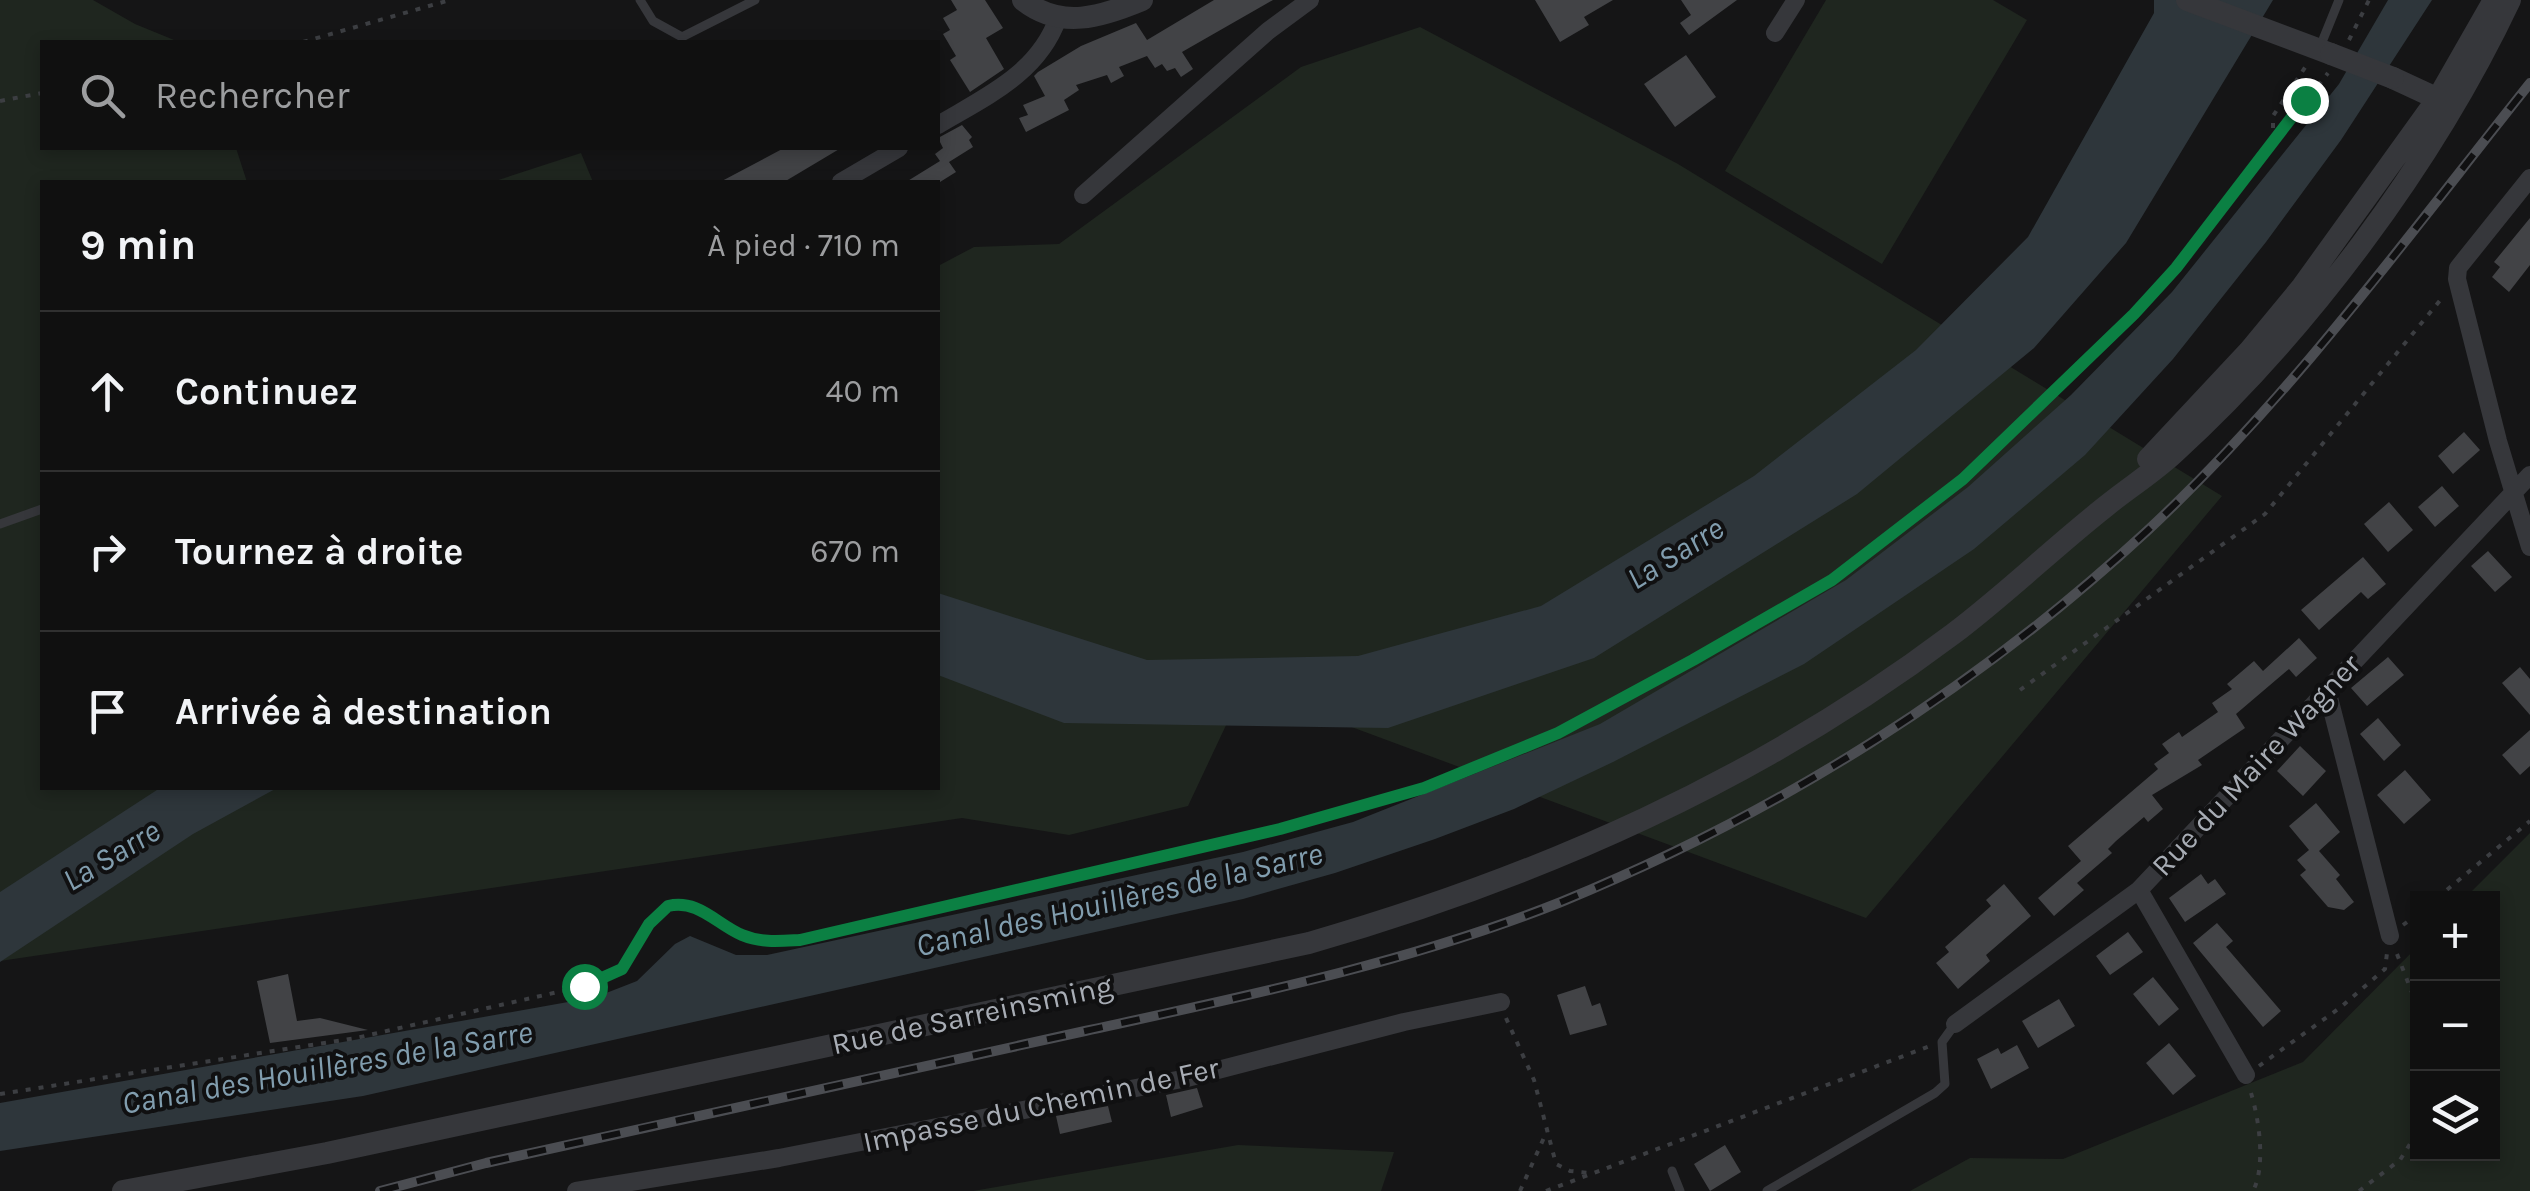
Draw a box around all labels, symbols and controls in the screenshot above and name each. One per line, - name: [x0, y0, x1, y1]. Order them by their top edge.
- search box: [40, 40, 940, 150]
- icon: search: [75, 68, 130, 123]
- text: Rechercher: [155, 73, 349, 118]
- route end: [2283, 78, 2329, 124]
- text: 9 min: [80, 220, 196, 270]
- text: À pied · 710 m: [707, 227, 900, 264]
- icon: ahead: [80, 364, 135, 419]
- text: Continuez: [175, 369, 358, 414]
- text: 40 m: [826, 373, 900, 410]
- water label: La Sarre: [1620, 509, 1730, 597]
- icon: right: [80, 524, 135, 579]
- text: Tournez à droite: [175, 529, 463, 574]
- text: 670 m: [810, 533, 900, 570]
- street label: Rue du Maire Wagner: [2144, 647, 2368, 883]
- icon: arrive: [80, 684, 135, 739]
- text: Arrivée à destination: [175, 689, 552, 734]
- water label: La Sarre: [56, 812, 167, 899]
- water label: Canal des Houillères de la Sarre: [912, 835, 1326, 964]
- map controls: [2410, 891, 2500, 1161]
- button: +: [2410, 891, 2500, 981]
- route start: [562, 964, 608, 1010]
- street label: Rue de Sarreinsming: [828, 968, 1116, 1062]
- button: −: [2410, 981, 2500, 1071]
- water label: Canal des Houillères de la Sarre: [119, 1013, 535, 1122]
- street label: Impasse du Chemin de Fer: [860, 1050, 1223, 1160]
- button: layers: [2410, 1071, 2500, 1161]

